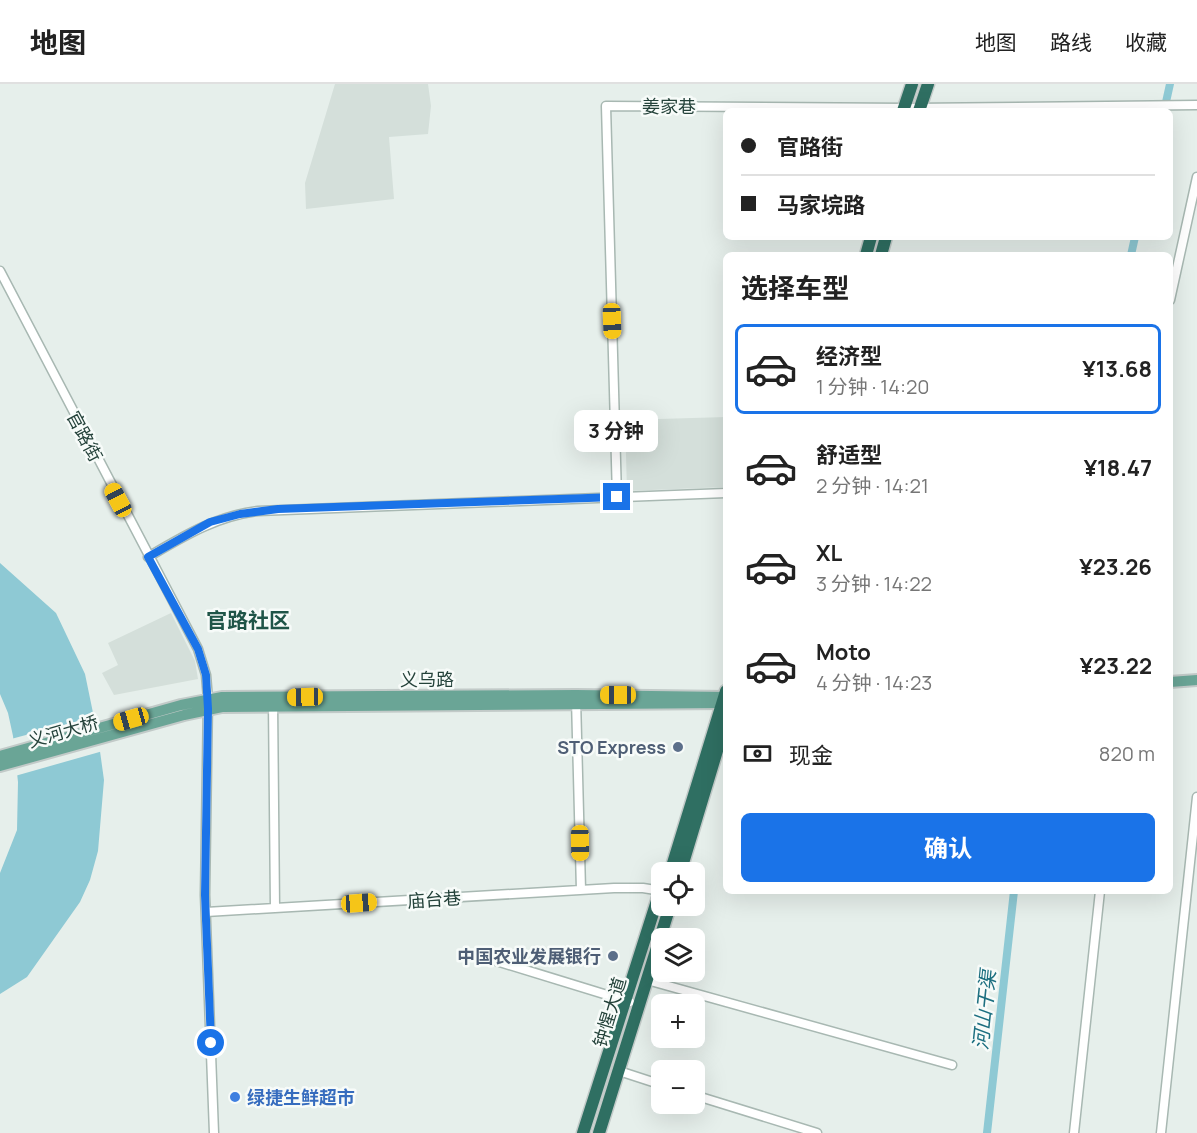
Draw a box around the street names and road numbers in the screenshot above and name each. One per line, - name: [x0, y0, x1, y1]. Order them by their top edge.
- street label: 姜家巷: [642, 94, 696, 118]
- street label: 官路街: [62, 407, 108, 465]
- street label: 义乌路: [400, 667, 454, 691]
- street label: 义河大桥: [25, 710, 101, 752]
- street label: 庙台巷: [406, 885, 462, 913]
- street label: 钟惺大道: [587, 974, 631, 1050]

